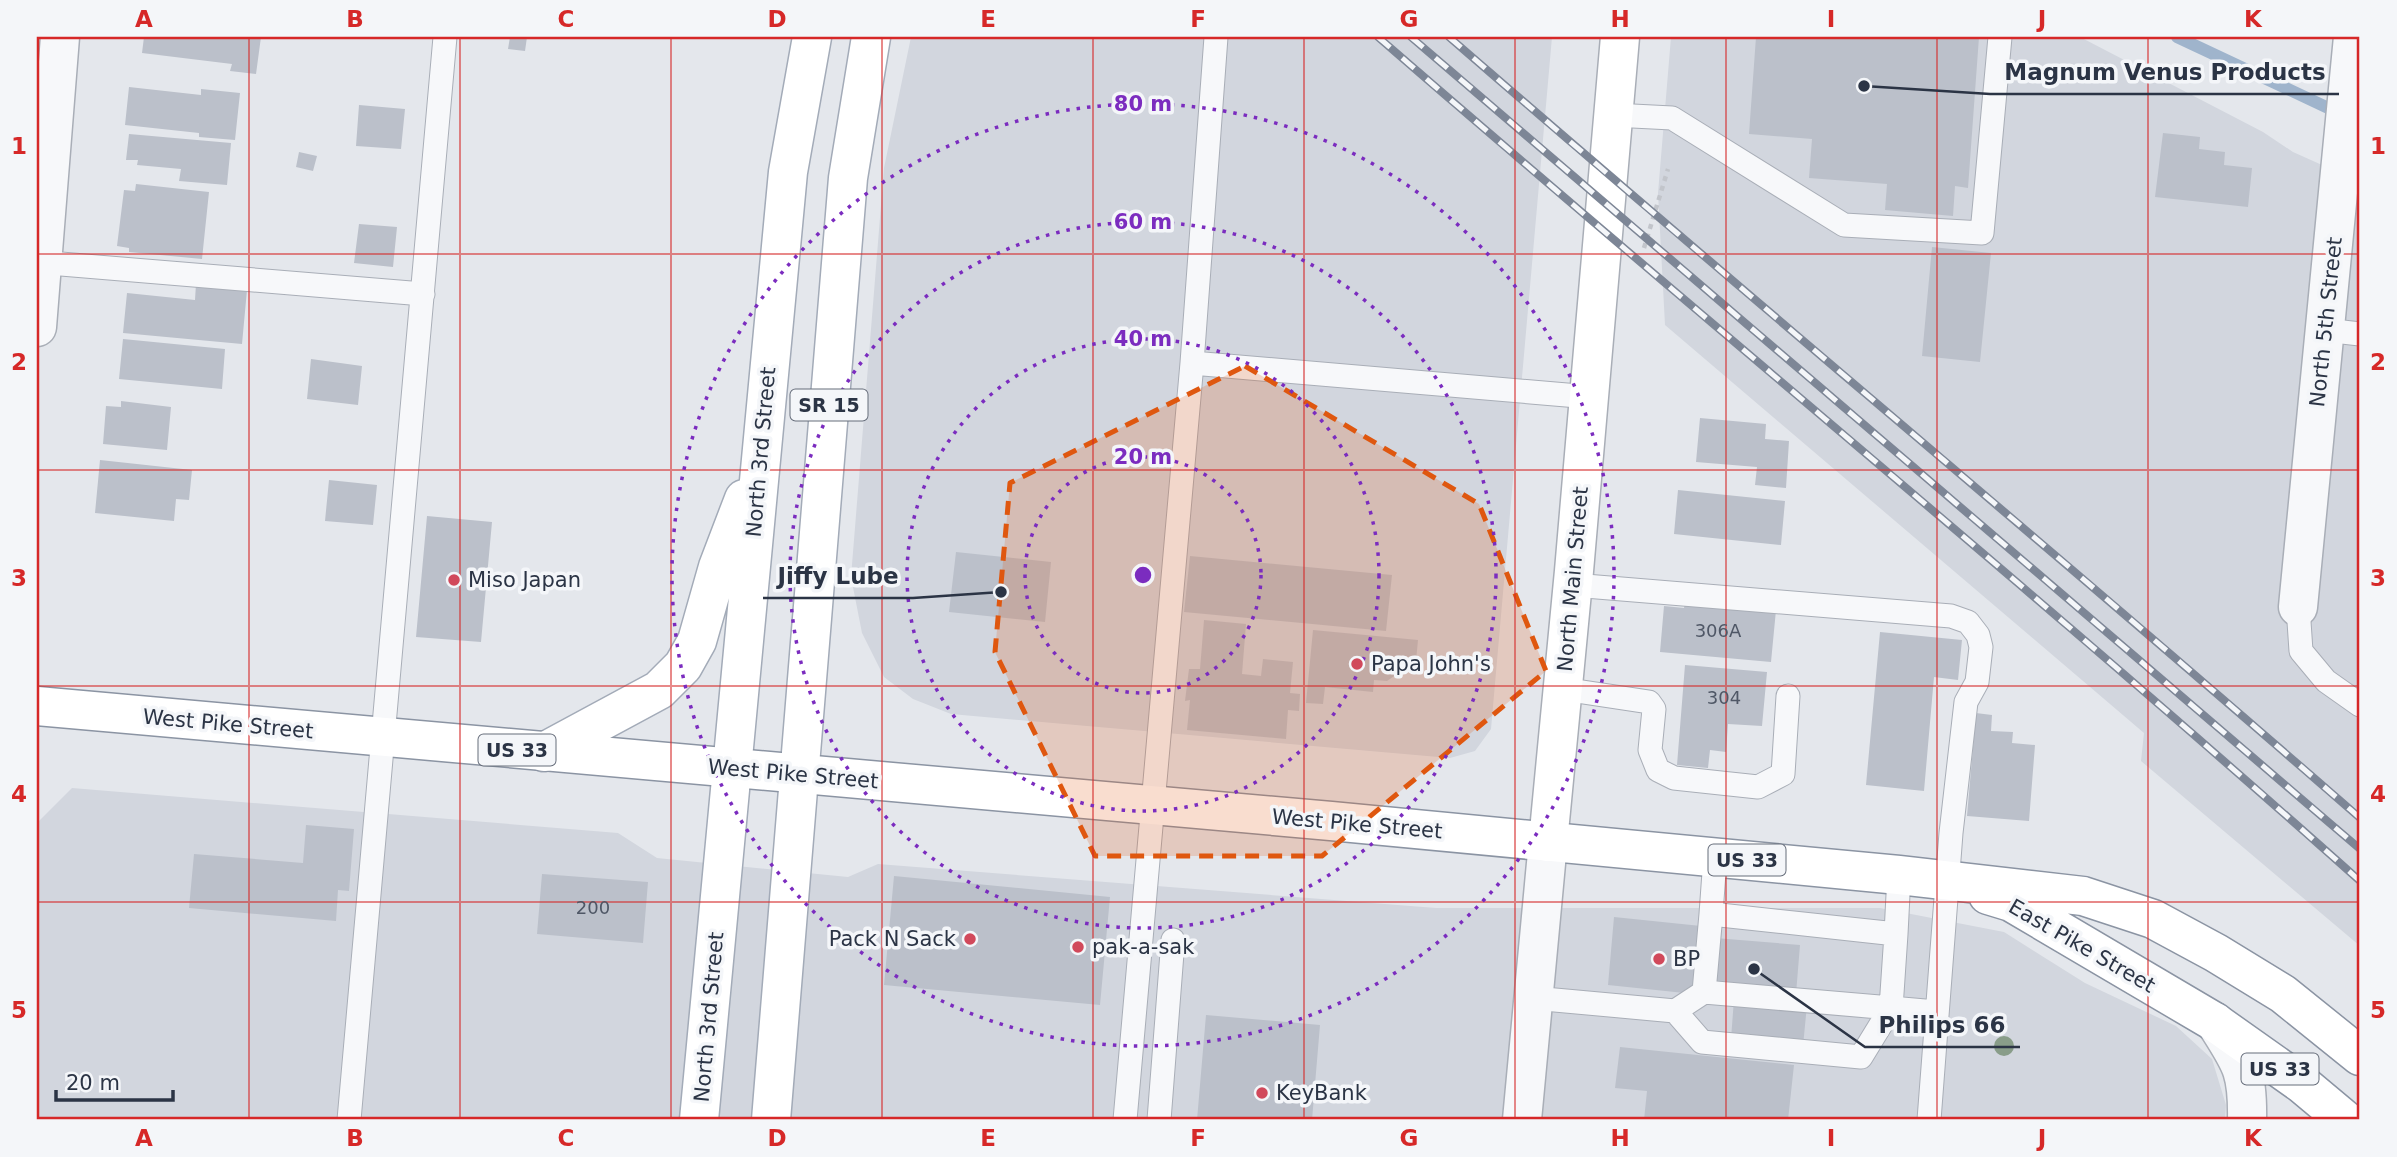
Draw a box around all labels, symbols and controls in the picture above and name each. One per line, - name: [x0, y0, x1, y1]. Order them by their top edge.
- text: A: [135, 6, 153, 32]
- text: B: [346, 6, 364, 32]
- text: C: [558, 6, 574, 32]
- text: D: [767, 6, 787, 32]
- text: E: [980, 6, 996, 32]
- text: F: [1190, 6, 1206, 32]
- text: G: [1400, 6, 1418, 32]
- text: H: [1610, 6, 1630, 32]
- text: I: [1827, 6, 1835, 32]
- text: J: [2036, 6, 2046, 32]
- text: K: [2244, 6, 2263, 32]
- callout: Magnum Venus Products: [1990, 50, 2339, 94]
- text: Magnum Venus Products: [2004, 59, 2326, 85]
- text: 80 m: [1114, 92, 1172, 116]
- text: 1: [11, 133, 27, 159]
- text: 1: [2370, 133, 2386, 159]
- text: 60 m: [1114, 210, 1172, 234]
- street label: North 5th Street: [2305, 236, 2347, 408]
- text: 40 m: [1114, 327, 1172, 351]
- text: 2: [11, 349, 27, 375]
- text: 2: [2370, 349, 2386, 375]
- street label: North 3rd Street: [742, 366, 780, 538]
- road number: SR 15: [790, 390, 868, 420]
- text: 20 m: [1114, 445, 1172, 469]
- street label: North Main Street: [1553, 485, 1593, 673]
- callout: Jiffy Lube: [763, 554, 913, 598]
- text: Jiffy Lube: [775, 563, 899, 589]
- centre of rings: [1131, 563, 1155, 587]
- text: 3: [11, 565, 27, 591]
- text: 3: [2370, 565, 2386, 591]
- place label: Miso Japan: [468, 568, 581, 592]
- marker: Miso Japan: [446, 572, 462, 588]
- house number: 306A: [1695, 620, 1742, 641]
- place label: Papa John's: [1371, 652, 1491, 676]
- marker: Papa John's: [1349, 656, 1365, 672]
- house number: 304: [1707, 687, 1741, 708]
- street label: West Pike Street: [142, 705, 314, 743]
- road number: US 33: [478, 734, 556, 765]
- street label: West Pike Street: [707, 755, 879, 793]
- text: 4: [11, 781, 27, 807]
- text: 4: [2370, 781, 2386, 807]
- street label: West Pike Street: [1271, 805, 1443, 843]
- road number: US 33: [1708, 845, 1786, 876]
- street label: East Pike Street: [2005, 894, 2159, 998]
- house number: 200: [576, 897, 610, 918]
- place label: Pack N Sack: [829, 927, 957, 951]
- street label: North 3rd Street: [690, 931, 728, 1103]
- marker: Pack N Sack: [962, 931, 978, 947]
- place label: pak-a-sak: [1092, 935, 1195, 959]
- marker: pak-a-sak: [1070, 939, 1086, 955]
- place label: BP: [1673, 947, 1700, 971]
- marker: BP: [1651, 951, 1667, 967]
- text: 5: [11, 997, 27, 1023]
- text: 5: [2370, 997, 2386, 1023]
- callout: Philips 66: [1865, 1003, 2020, 1047]
- text: Philips 66: [1878, 1012, 2006, 1038]
- road number: US 33: [2242, 1054, 2318, 1084]
- scale bar: [56, 1059, 173, 1103]
- text: 20 m: [66, 1071, 120, 1095]
- place label: KeyBank: [1276, 1081, 1368, 1105]
- marker: KeyBank: [1254, 1085, 1270, 1101]
- text: A: [135, 1125, 153, 1151]
- text: B: [346, 1125, 364, 1151]
- text: C: [558, 1125, 574, 1151]
- text: D: [767, 1125, 787, 1151]
- text: E: [980, 1125, 996, 1151]
- text: F: [1190, 1125, 1206, 1151]
- text: G: [1400, 1125, 1418, 1151]
- text: H: [1610, 1125, 1630, 1151]
- text: I: [1827, 1125, 1835, 1151]
- text: J: [2036, 1125, 2046, 1151]
- text: K: [2244, 1125, 2263, 1151]

